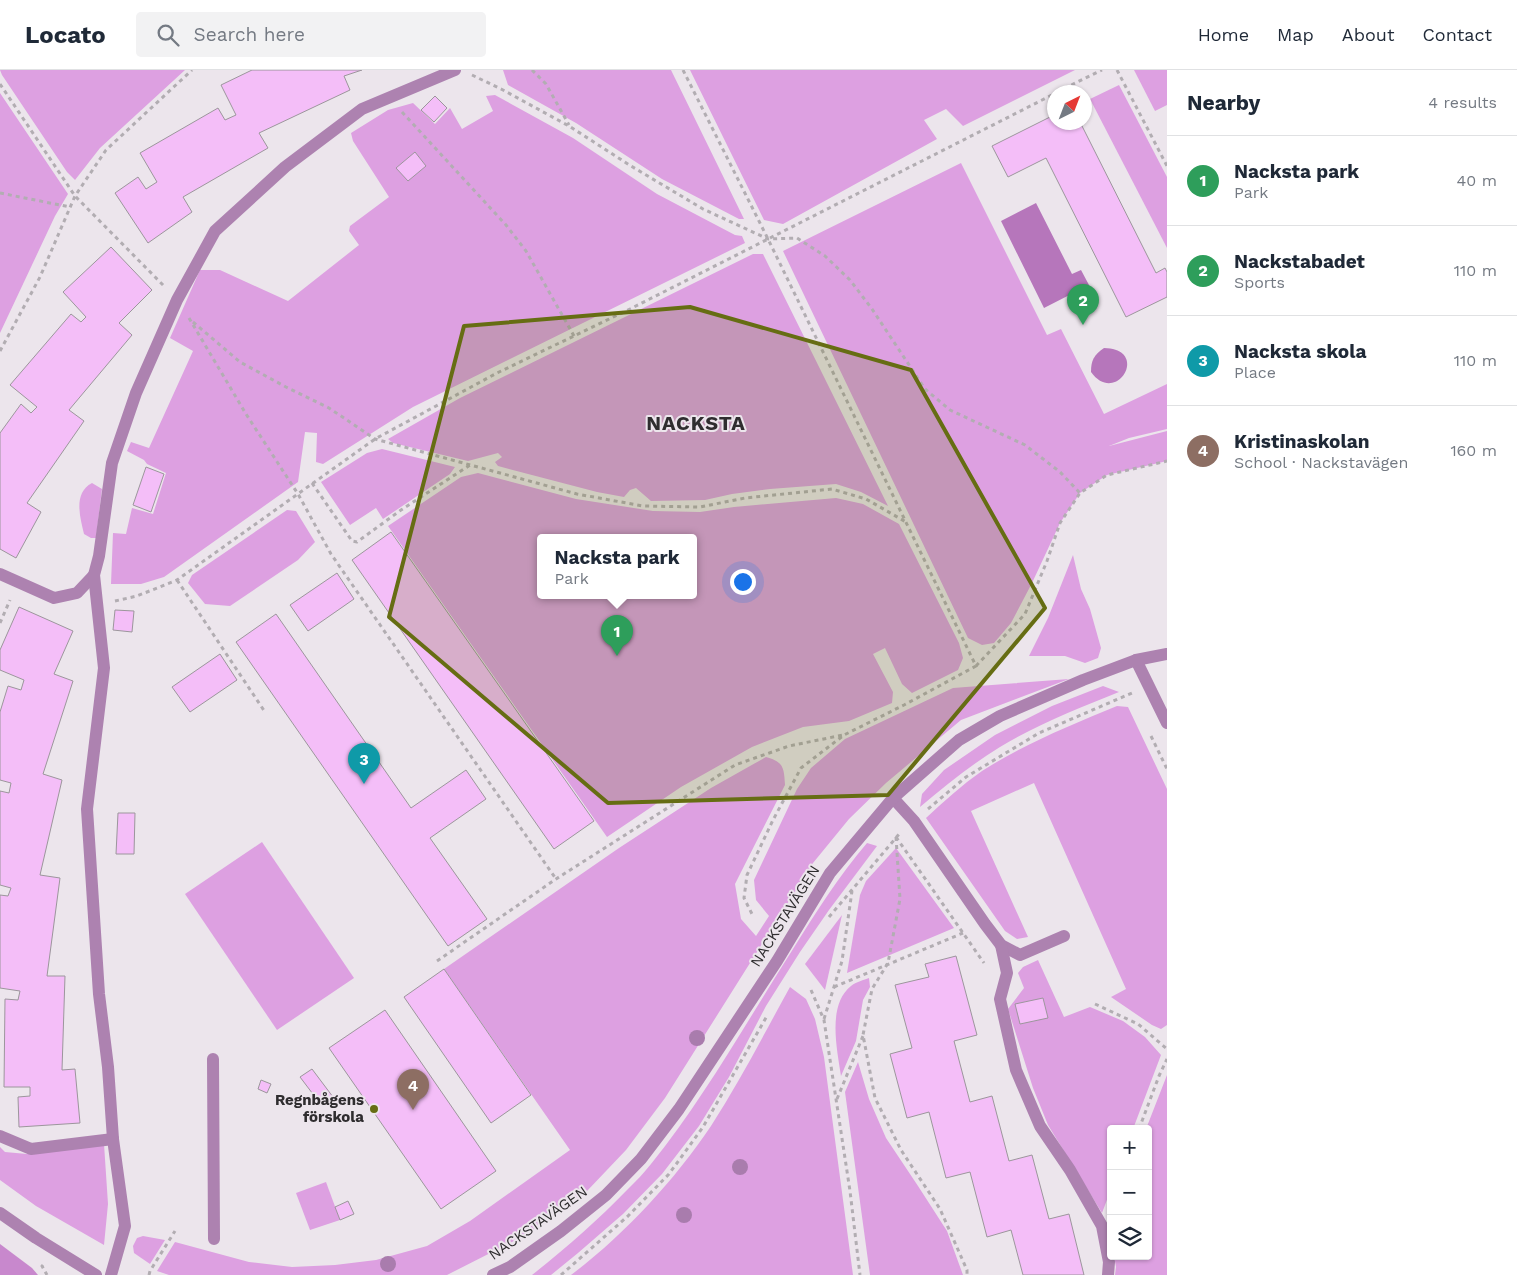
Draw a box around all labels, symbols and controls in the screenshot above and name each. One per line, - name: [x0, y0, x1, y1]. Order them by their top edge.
- search box: [136, 12, 486, 57]
- text: Locato: [25, 21, 106, 49]
- icon: search: [154, 21, 182, 49]
- text: Search here: [194, 23, 305, 46]
- text: Home: [1198, 24, 1249, 45]
- text: Map: [1277, 24, 1314, 45]
- text: About: [1342, 24, 1394, 45]
- text: Contact: [1422, 24, 1492, 45]
- north arrow: [1047, 85, 1092, 130]
- text: Nearby: [1187, 90, 1260, 115]
- text: 4 results: [1428, 93, 1497, 112]
- text: Nacksta park: [1234, 160, 1359, 183]
- text: 1: [1200, 171, 1206, 190]
- text: 40 m: [1457, 171, 1497, 190]
- text: Park: [1234, 183, 1268, 202]
- text: Nackstabadet: [1234, 250, 1365, 273]
- text: 2: [1198, 261, 1208, 280]
- text: 110 m: [1454, 261, 1497, 280]
- text: Sports: [1234, 273, 1285, 292]
- pin: 2: [1067, 284, 1099, 325]
- text: Nacksta skola: [1234, 340, 1367, 363]
- text: 3: [1198, 351, 1208, 370]
- text: 110 m: [1454, 351, 1497, 370]
- text: Place: [1234, 363, 1276, 382]
- district label: NACKSTA: [646, 411, 746, 435]
- text: Kristinaskolan: [1234, 430, 1370, 453]
- text: 4: [1198, 441, 1208, 460]
- text: 160 m: [1450, 441, 1497, 460]
- text: School · Nackstavägen: [1234, 453, 1408, 472]
- popup: [537, 534, 697, 599]
- text: Nacksta park: [554, 546, 680, 569]
- text: Park: [554, 569, 589, 588]
- your location: [730, 569, 756, 595]
- pin: 1: [601, 615, 633, 656]
- pin: 3: [348, 743, 380, 784]
- street label: NACKSTAVÄGEN: [747, 862, 823, 970]
- pin: 4: [397, 1069, 429, 1110]
- place label: Regnbågens förskola: [275, 1091, 364, 1126]
- marker: Regnbågens förskola: [368, 1103, 380, 1115]
- map controls: [1107, 1125, 1152, 1260]
- button: +: [1107, 1125, 1152, 1170]
- button: −: [1107, 1170, 1152, 1215]
- street label: NACKSTAVÄGEN: [485, 1182, 591, 1264]
- button: layers: [1107, 1215, 1152, 1260]

